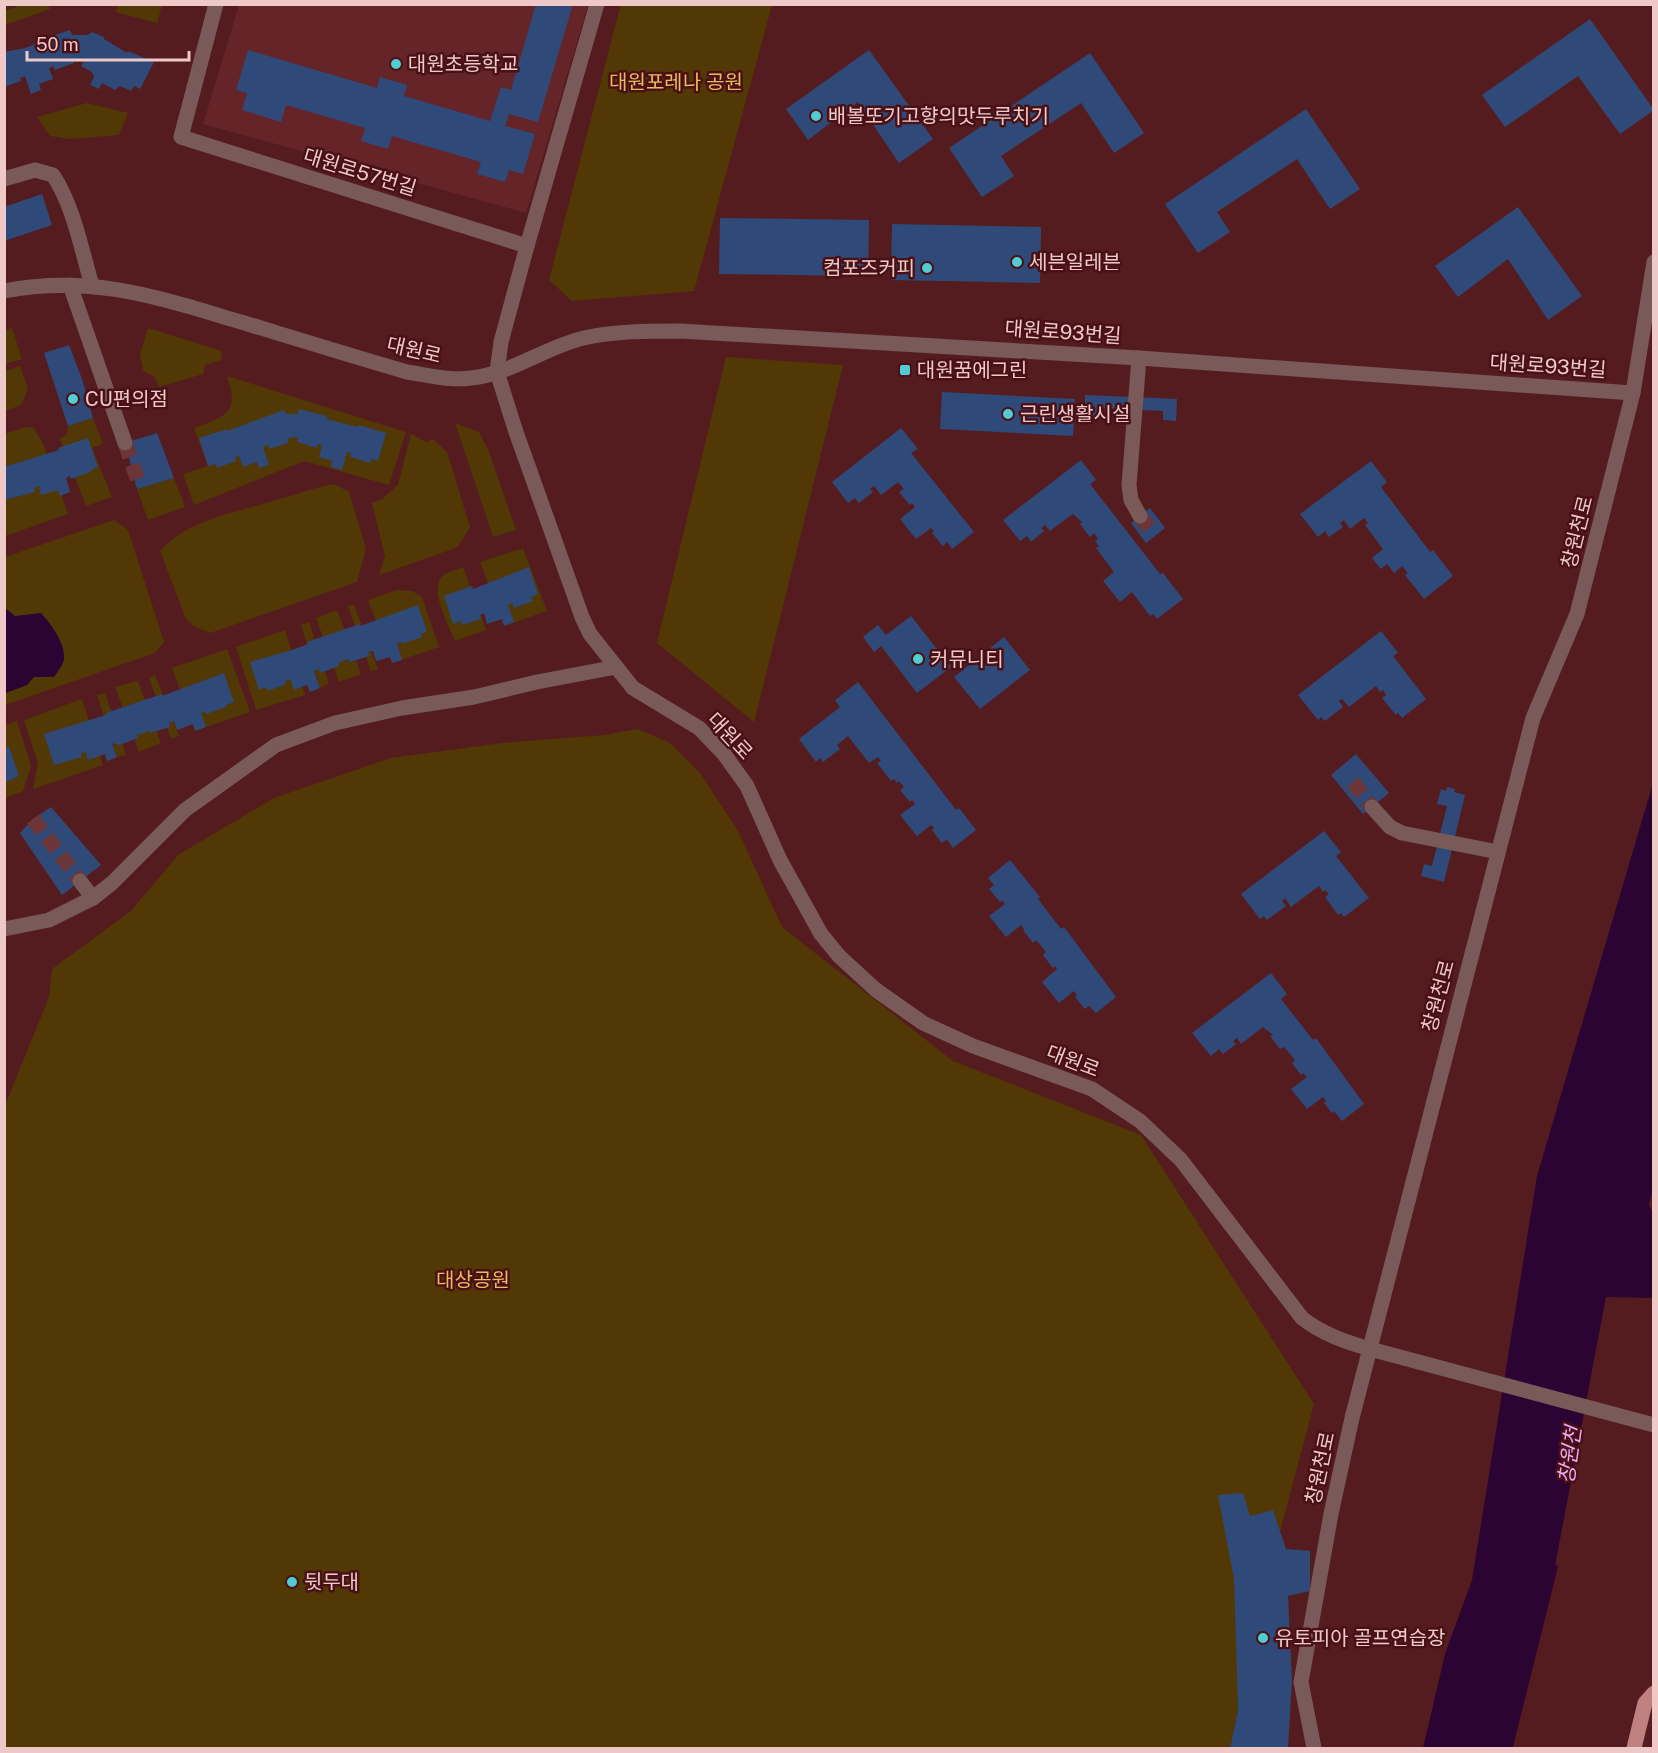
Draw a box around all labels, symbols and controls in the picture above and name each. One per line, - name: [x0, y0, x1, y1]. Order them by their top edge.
- scale bar: [27, 24, 189, 62]
- text: 50 m: [36, 34, 79, 55]
- place label: 대원초등학교: [408, 52, 518, 76]
- marker: 대원초등학교: [389, 57, 403, 71]
- park label: 대원포레나 공원: [609, 70, 743, 94]
- place label: 배볼또기고향의맛두루치기: [828, 104, 1049, 128]
- marker: 배볼또기고향의맛두루치기: [809, 109, 823, 123]
- street label: 대원로57번길: [301, 143, 419, 201]
- place label: 세븐일레븐: [1029, 250, 1121, 274]
- marker: 세븐일레븐: [1010, 255, 1024, 269]
- place label: 컴포즈커피: [823, 256, 915, 280]
- marker: 컴포즈커피: [920, 261, 934, 275]
- street label: 대원로93번길: [1004, 316, 1122, 348]
- street label: 대원로: [384, 332, 444, 368]
- street label: 대원로93번길: [1489, 350, 1607, 382]
- place label: 대원꿈에그린: [917, 358, 1027, 382]
- marker: 대원꿈에그린: [898, 363, 912, 377]
- place label: CU편의점: [85, 387, 168, 411]
- marker: CU편의점: [66, 392, 80, 406]
- place label: 근린생활시설: [1020, 402, 1130, 426]
- marker: 근린생활시설: [1001, 407, 1015, 421]
- street label: 창원천로: [1556, 493, 1598, 571]
- place label: 커뮤니티: [930, 647, 1004, 671]
- marker: 커뮤니티: [911, 652, 925, 666]
- street label: 대원로: [702, 708, 758, 764]
- street label: 창원천로: [1417, 957, 1459, 1035]
- street label: 대원로: [1043, 1040, 1103, 1082]
- park label: 대상공원: [436, 1268, 510, 1292]
- water label: 창원천: [1553, 1422, 1586, 1485]
- street label: 창원천로: [1301, 1430, 1339, 1506]
- place label: 뒷두대: [304, 1570, 359, 1594]
- marker: 뒷두대: [285, 1575, 299, 1589]
- place label: 유토피아 골프연습장: [1275, 1626, 1445, 1650]
- marker: 유토피아 골프연습장: [1256, 1631, 1270, 1645]

